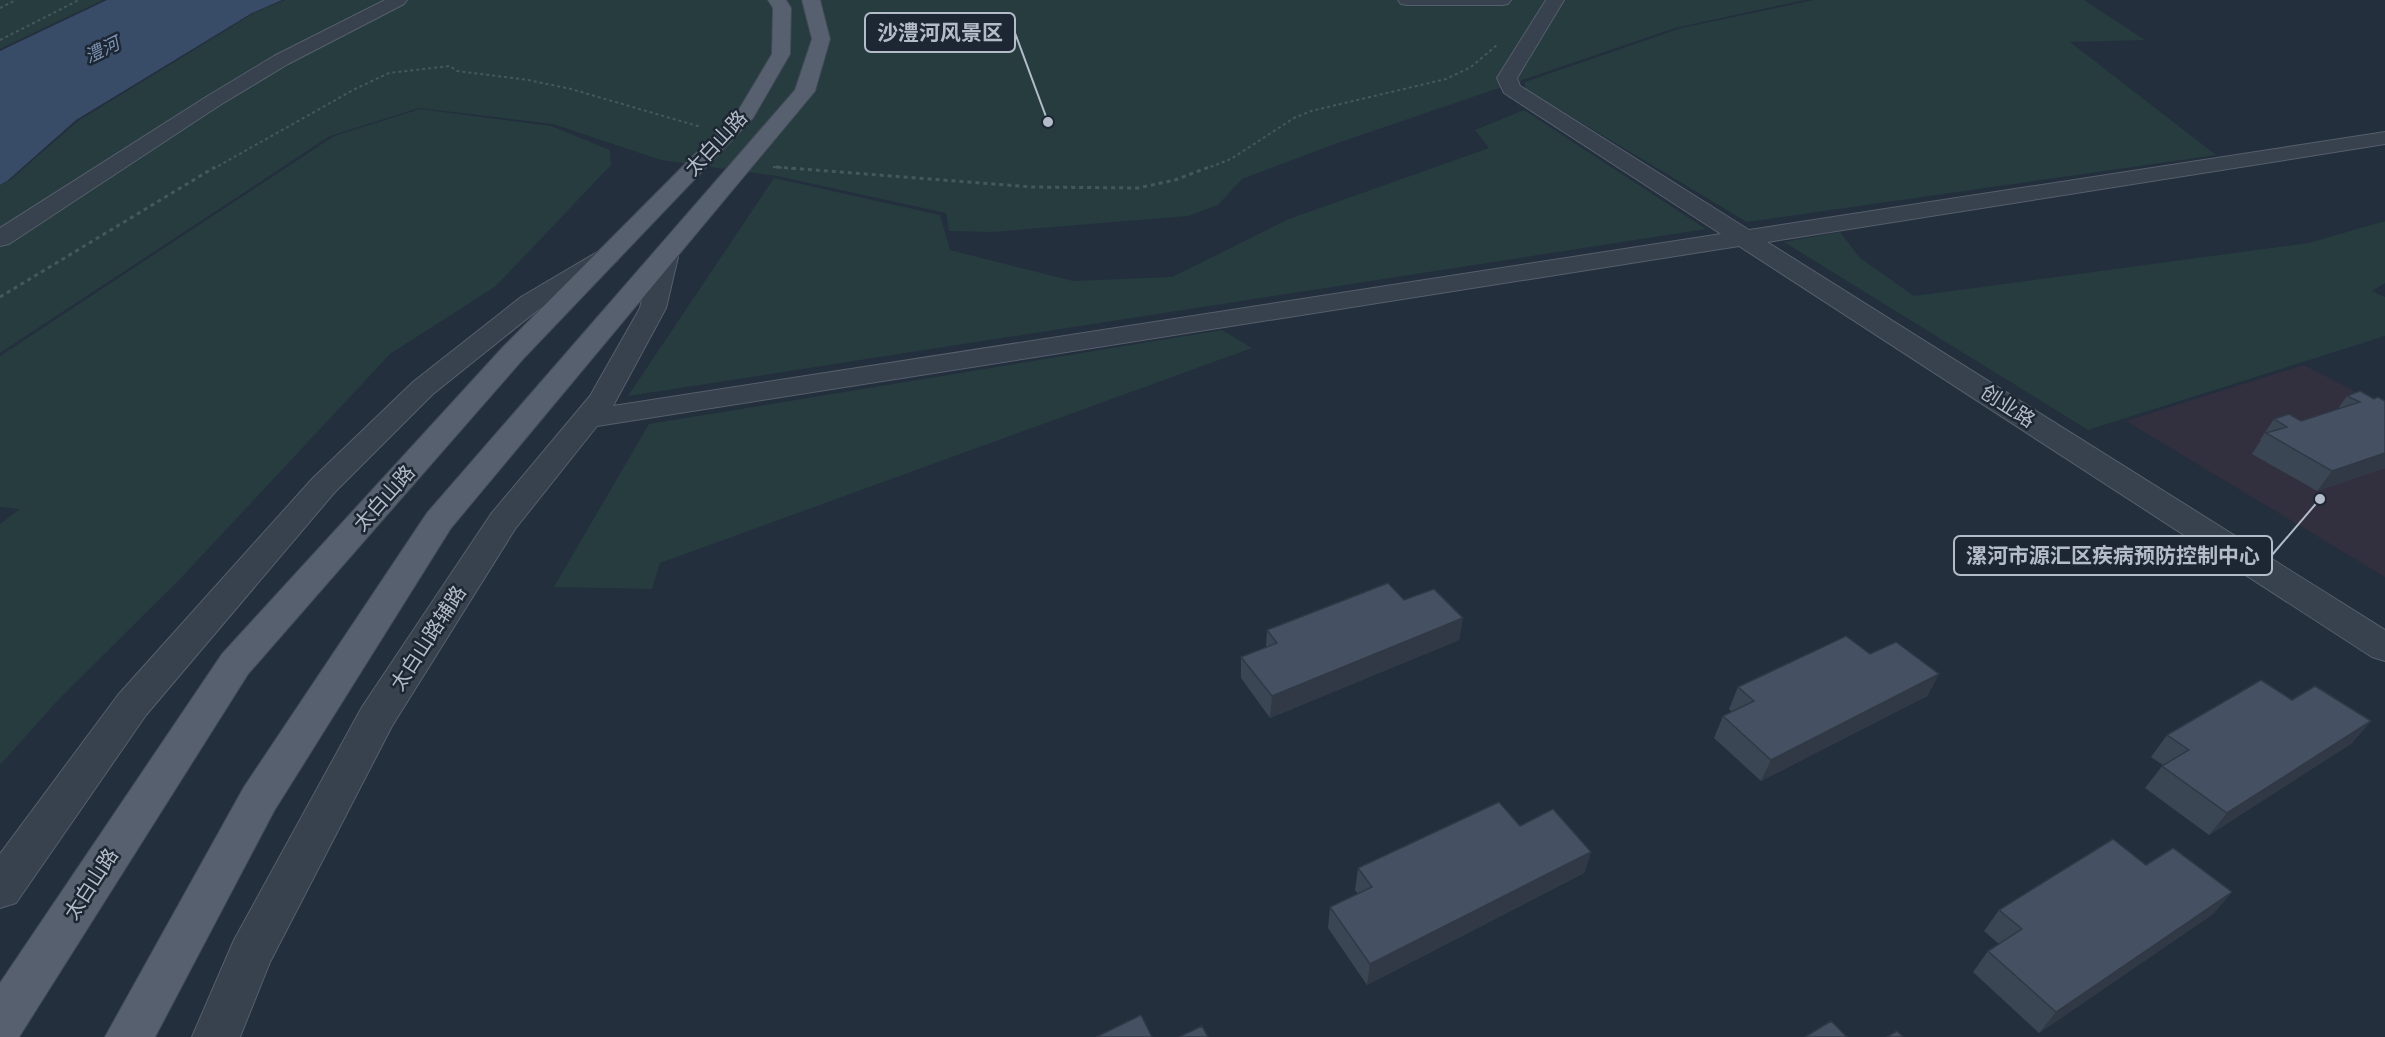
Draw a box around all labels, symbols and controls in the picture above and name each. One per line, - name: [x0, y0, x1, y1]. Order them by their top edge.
- callout: 沙澧河风景区: [865, 13, 1015, 52]
- text: 沙澧河风景区: [877, 21, 1003, 45]
- water label: 澧河: [81, 31, 125, 67]
- street label: 太白山路: [680, 106, 752, 180]
- street label: 创业路: [1976, 380, 2040, 432]
- street label: 太白山路: [348, 460, 420, 536]
- callout: 漯河市源汇区疾病预防控制中心: [1954, 536, 2272, 575]
- text: 漯河市源汇区疾病预防控制中心: [1966, 544, 2260, 568]
- street label: 太白山路辅路: [385, 581, 471, 695]
- street label: 太白山路: [59, 844, 123, 924]

